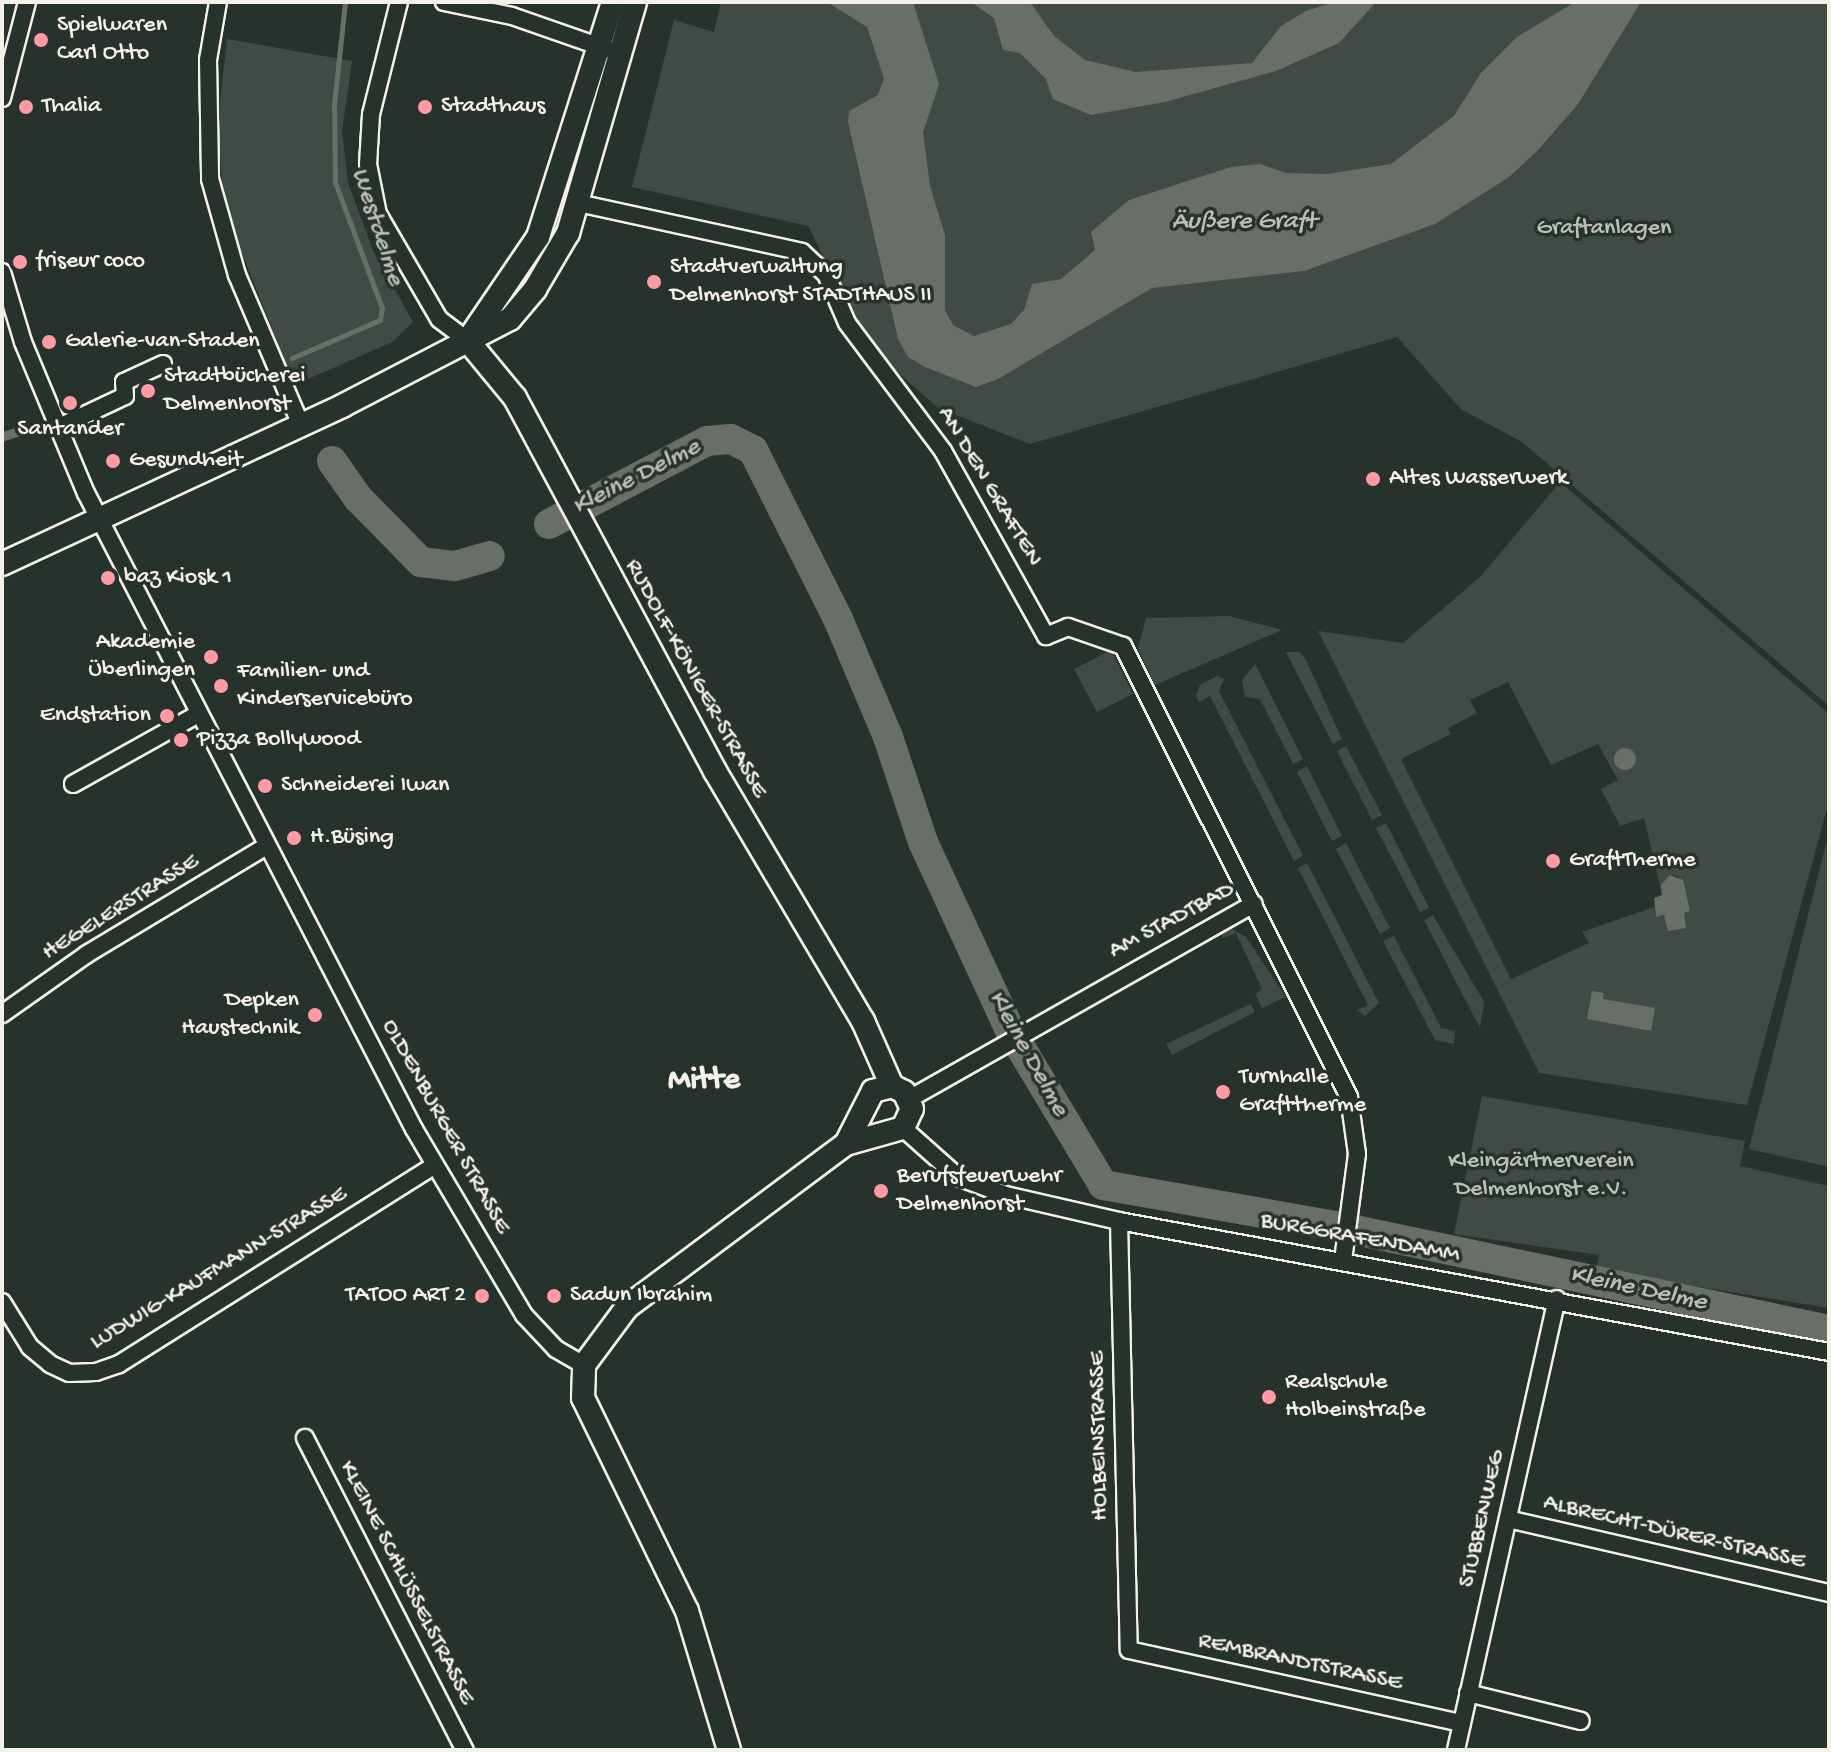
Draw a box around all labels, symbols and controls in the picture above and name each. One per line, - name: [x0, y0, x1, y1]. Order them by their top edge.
- place label: Spielwaren Carl Otto: [57, 12, 167, 68]
- marker: Spielwaren Carl Otto: [32, 31, 50, 49]
- place label: Thalia: [42, 93, 101, 121]
- place label: Stadthaus: [441, 93, 545, 121]
- marker: Thalia: [17, 98, 35, 116]
- marker: Stadthaus: [416, 98, 434, 116]
- water label: Westdelme: [342, 164, 410, 290]
- water label: Äußere Graft: [1172, 207, 1316, 239]
- park label: Graftanlagen: [1537, 215, 1671, 243]
- place label: friseur coco: [36, 248, 145, 276]
- marker: friseur coco: [11, 253, 29, 271]
- place label: Stadtverwaltung Delmenhorst STADTHAUS II: [670, 254, 932, 310]
- marker: Stadtverwaltung Delmenhorst STADTHAUS II: [645, 273, 663, 291]
- place label: Galerie-van-Staden: [65, 328, 260, 356]
- marker: Galerie-van-Staden: [40, 333, 58, 351]
- place label: Stadtbücherei Delmenhorst: [164, 363, 306, 419]
- marker: Stadtbücherei Delmenhorst: [139, 382, 157, 400]
- marker: Santander: [61, 394, 79, 412]
- street label: AN DEN GRAFTEN: [930, 402, 1048, 572]
- place label: Santander: [17, 416, 123, 444]
- water label: Kleine Delme: [568, 433, 706, 523]
- place label: Gesundheit: [129, 447, 242, 475]
- marker: Gesundheit: [104, 452, 122, 470]
- place label: Altes Wasserwerk: [1389, 465, 1568, 493]
- marker: Altes Wasserwerk: [1364, 470, 1382, 488]
- street label: RUDOLF-KÖNIGER-STRASSE: [617, 554, 773, 804]
- place label: baz Kiosk 1: [124, 564, 232, 592]
- marker: baz Kiosk 1: [99, 569, 117, 587]
- place label: Akademie Überlingen: [88, 629, 195, 685]
- marker: Akademie Überlingen: [202, 648, 220, 666]
- place label: Familien- und Kinderservicebüro: [237, 658, 413, 714]
- marker: Familien- und Kinderservicebüro: [212, 677, 230, 695]
- place label: Endstation: [40, 702, 151, 730]
- marker: Endstation: [158, 707, 176, 725]
- place label: Pizza Bollywood: [197, 726, 360, 754]
- marker: Pizza Bollywood: [172, 731, 190, 749]
- place label: Schneiderei Iwan: [281, 772, 449, 800]
- marker: Schneiderei Iwan: [256, 777, 274, 795]
- place label: H.Büsing: [310, 824, 394, 852]
- marker: H.Büsing: [285, 829, 303, 847]
- place label: GraftTherme: [1569, 847, 1696, 875]
- street label: HEGELERSTRASSE: [37, 848, 205, 968]
- marker: GraftTherme: [1544, 852, 1562, 870]
- street label: AM STADTBAD: [1104, 876, 1240, 966]
- water label: Kleine Delme: [980, 986, 1074, 1122]
- place label: Depken Haustechnik: [181, 987, 299, 1043]
- marker: Depken Haustechnik: [306, 1006, 324, 1024]
- street label: OLDENBURGER STRASSE: [374, 1015, 516, 1239]
- district label: Mitte: [668, 1062, 740, 1100]
- place label: Turnhalle Grafttherme: [1239, 1064, 1366, 1120]
- marker: Turnhalle Grafttherme: [1214, 1083, 1232, 1101]
- park label: Kleingärtnerverein Delmenhorst e.V.: [1448, 1148, 1634, 1204]
- place label: Berufsfeuerwehr Delmenhorst: [897, 1163, 1062, 1219]
- street label: LUDWIG-KAUFMANN-STRASSE: [85, 1181, 353, 1357]
- marker: Berufsfeuerwehr Delmenhorst: [872, 1182, 890, 1200]
- street label: BURGGRAFENDAMM: [1258, 1207, 1462, 1271]
- water label: Kleine Delme: [1567, 1260, 1709, 1320]
- place label: TATOO ART 2: [345, 1282, 466, 1310]
- place label: Sadun Ibrahim: [570, 1282, 712, 1310]
- marker: TATOO ART 2: [473, 1287, 491, 1305]
- marker: Sadun Ibrahim: [545, 1287, 563, 1305]
- street label: HOLBEINSTRASSE: [1084, 1351, 1116, 1521]
- place label: Realschule Holbeinstraße: [1285, 1369, 1426, 1425]
- marker: Realschule Holbeinstraße: [1260, 1388, 1278, 1406]
- street label: STUBBENWEG: [1453, 1448, 1513, 1590]
- street label: KLEINE SCHLÜSSELSTRASSE: [332, 1456, 480, 1710]
- street label: ALBRECHT-DÜRER-STRASSE: [1540, 1489, 1808, 1577]
- street label: REMBRANDTSTRASSE: [1195, 1627, 1405, 1699]

